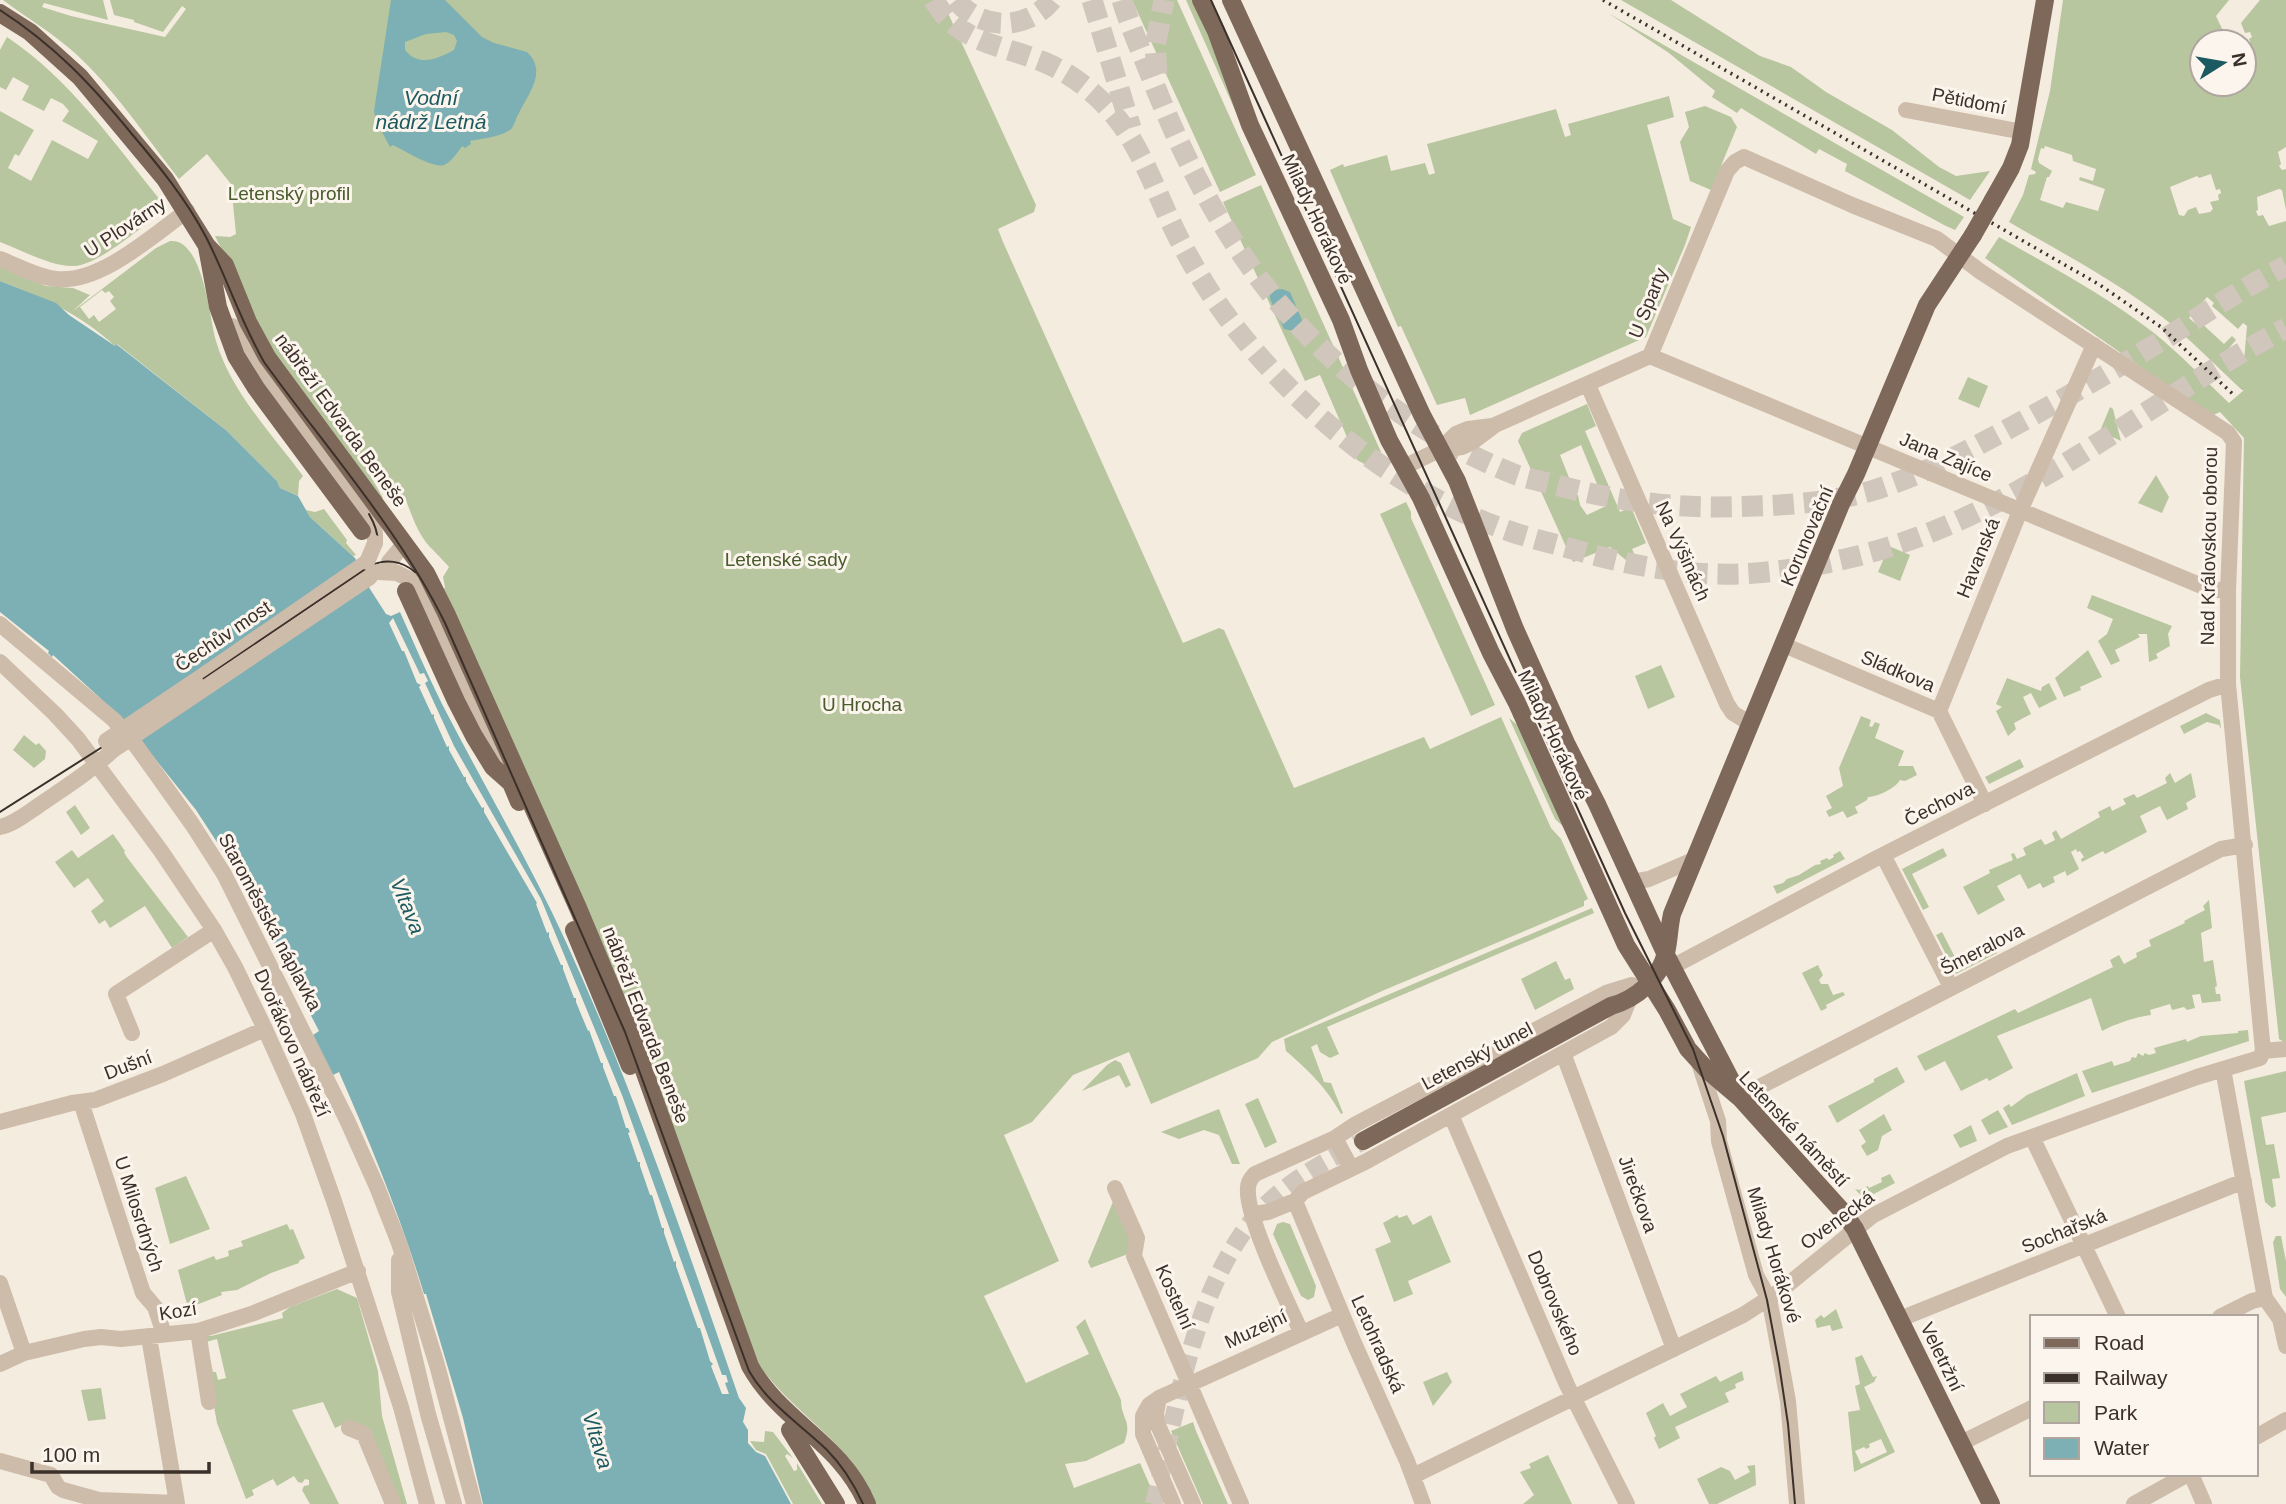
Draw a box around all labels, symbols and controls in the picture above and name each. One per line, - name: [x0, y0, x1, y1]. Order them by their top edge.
- north arrow: [2188, 28, 2258, 98]
- text: N: [2228, 51, 2251, 69]
- street label: Pětidomí: [1930, 84, 2009, 119]
- water label: Vodní nádrž Letná: [376, 86, 487, 133]
- street label: Milady Horákové: [1278, 150, 1356, 288]
- park label: Letenský profil: [228, 183, 350, 204]
- street label: U Plovárny: [80, 193, 170, 261]
- street label: U Sparty: [1624, 264, 1672, 341]
- street label: nábřeží Edvarda Beneše: [271, 329, 411, 511]
- street label: Jana Zajíce: [1897, 428, 1995, 486]
- street label: Nad Královskou oborou: [2197, 447, 2221, 645]
- street label: Korunovační: [1776, 482, 1838, 589]
- street label: Na Výšinách: [1652, 498, 1714, 604]
- street label: Havanská: [1952, 515, 2004, 601]
- park label: Letenské sady: [725, 549, 848, 570]
- street label: Čechův most: [171, 596, 275, 676]
- street label: Sládkova: [1858, 646, 1938, 696]
- street label: Milady Horákové: [1514, 666, 1592, 804]
- park label: U Hrocha: [822, 694, 903, 715]
- street label: Čechova: [1901, 777, 1978, 830]
- street label: Staroměstská náplavka: [214, 830, 326, 1014]
- water label: Vltava: [386, 875, 430, 937]
- street label: Šmeralova: [1937, 919, 2028, 979]
- street label: nábřeží Edvarda Beneše: [599, 924, 693, 1126]
- street label: Dvořákovo nábřeží: [250, 966, 334, 1121]
- street label: Letenský tunel: [1418, 1018, 1536, 1094]
- street label: Dušní: [101, 1046, 156, 1084]
- street label: Letenské náměstí: [1735, 1067, 1853, 1192]
- street label: Jirečkova: [1614, 1153, 1662, 1236]
- street label: U Milosrdných: [110, 1154, 168, 1274]
- street label: Milady Horákové: [1743, 1184, 1805, 1326]
- street label: Ovenecká: [1796, 1186, 1878, 1254]
- street label: Sochařská: [2018, 1204, 2110, 1258]
- street label: Dobrovského: [1523, 1247, 1587, 1359]
- street label: Kostelní: [1151, 1261, 1199, 1333]
- street label: Letohradská: [1347, 1292, 1409, 1396]
- street label: Kozí: [158, 1298, 199, 1324]
- street label: Muzejní: [1221, 1305, 1291, 1353]
- legend: [2030, 1315, 2258, 1476]
- street label: Veletržní: [1916, 1319, 1968, 1395]
- text: Road: [2094, 1331, 2144, 1354]
- text: Railway: [2094, 1366, 2168, 1389]
- text: Park: [2094, 1401, 2138, 1424]
- water label: Vltava: [578, 1409, 618, 1471]
- scale bar: [32, 1430, 208, 1474]
- text: Water: [2094, 1436, 2149, 1459]
- text: 100 m: [42, 1443, 100, 1466]

